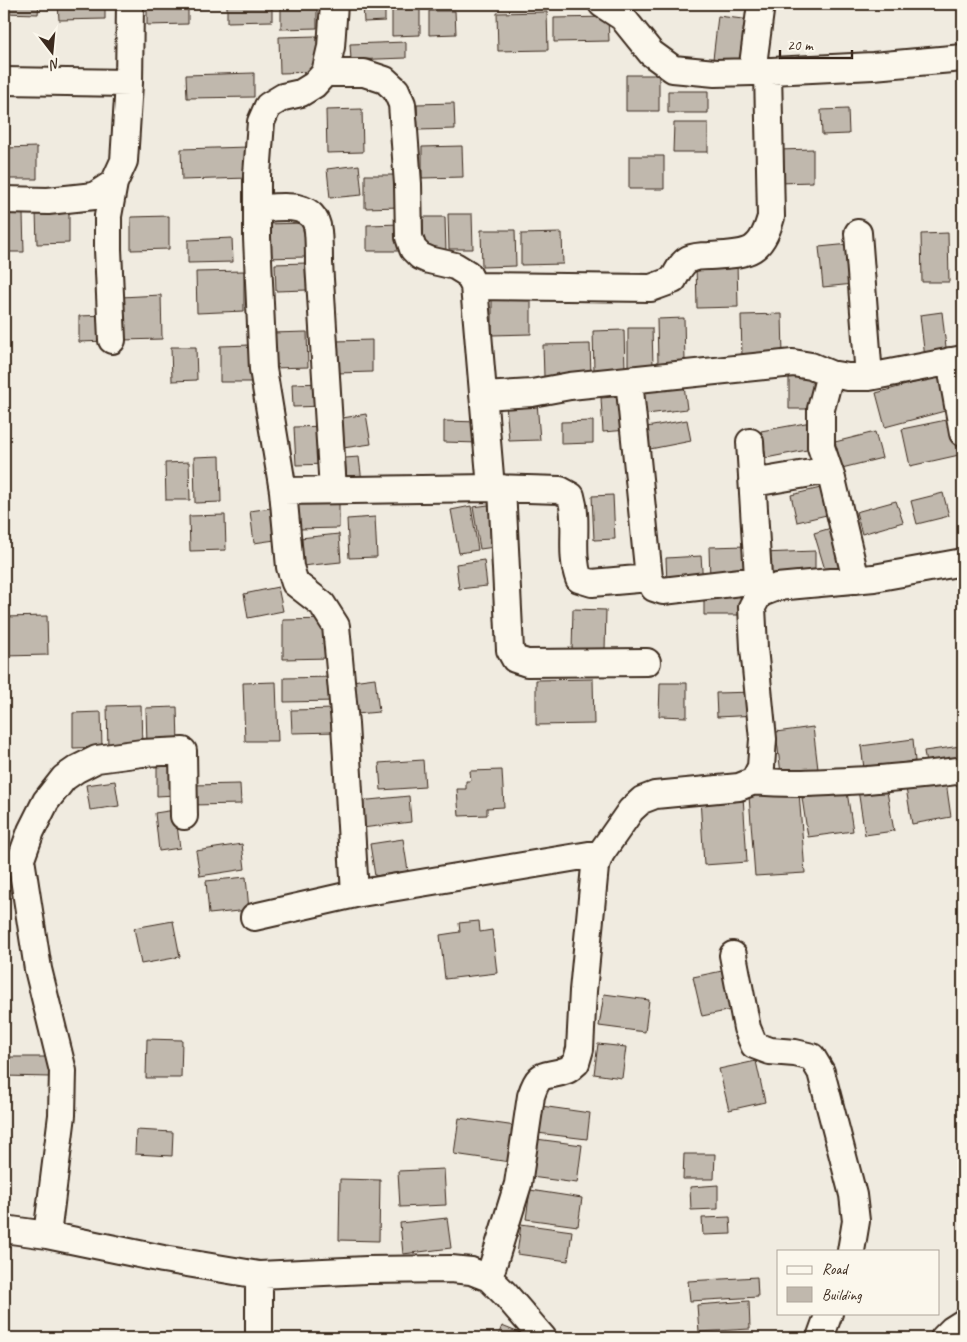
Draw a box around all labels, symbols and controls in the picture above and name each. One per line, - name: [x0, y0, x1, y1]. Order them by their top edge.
- north arrow: [28, 28, 78, 78]
- scale bar: [780, 28, 852, 60]
- text: 20 m: [787, 36, 814, 55]
- text: N: [47, 55, 62, 74]
- legend: [777, 1250, 940, 1314]
- text: Road: [822, 1260, 849, 1279]
- text: Building: [822, 1286, 862, 1305]

